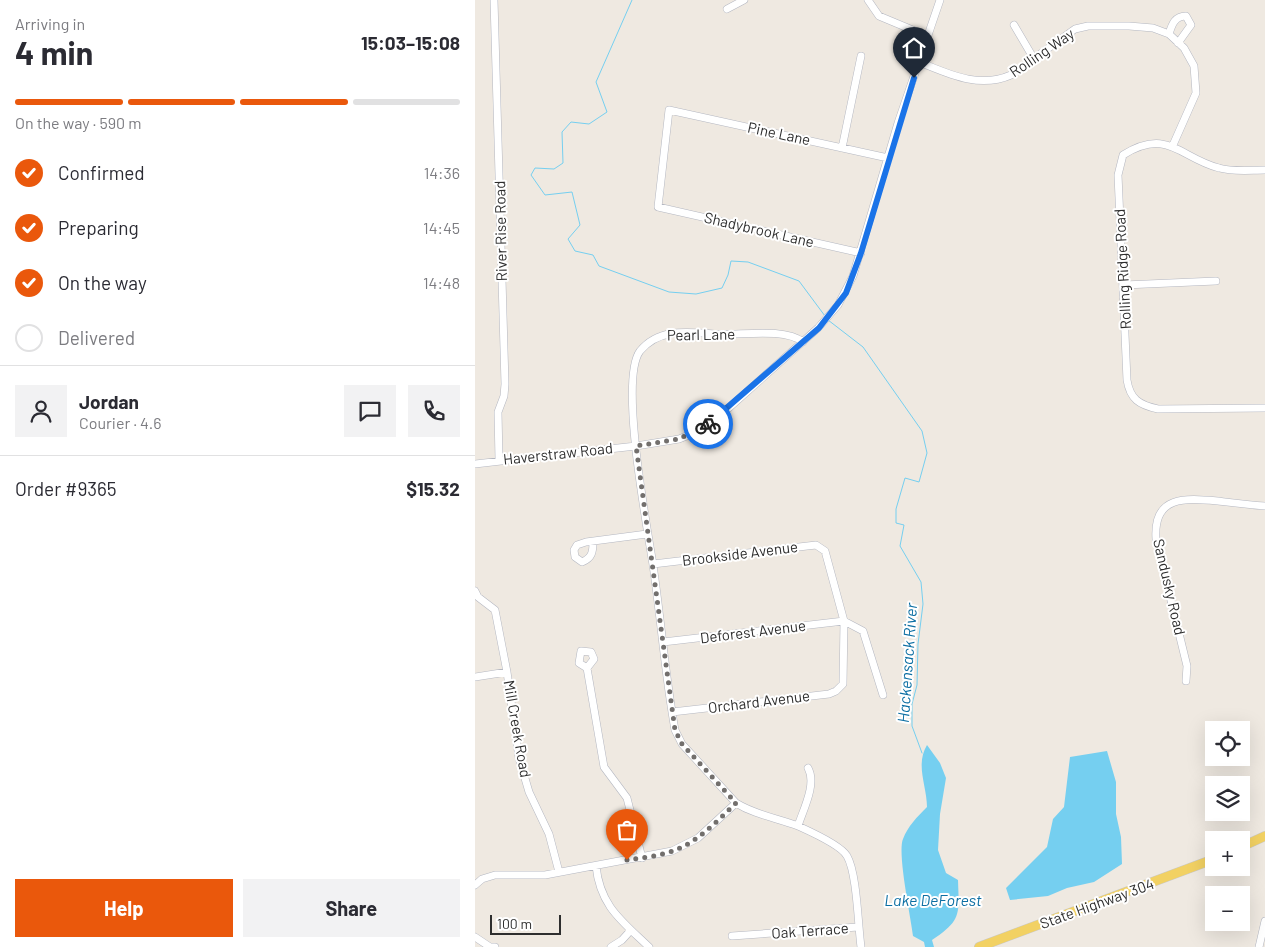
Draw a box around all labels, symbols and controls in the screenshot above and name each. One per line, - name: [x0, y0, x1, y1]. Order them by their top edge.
- text: Arriving in: [15, 14, 85, 33]
- street label: Rolling Way: [1006, 24, 1077, 80]
- pin: [893, 27, 935, 78]
- text: 15:03–15:08: [361, 31, 460, 54]
- text: 4 min: [15, 33, 93, 71]
- icon: home: [900, 34, 928, 62]
- text: On the way · 590 m: [15, 113, 141, 132]
- street label: Pine Lane: [746, 118, 812, 148]
- icon: check: [15, 159, 43, 187]
- text: Confirmed: [58, 161, 145, 184]
- text: 14:36: [424, 163, 460, 182]
- street label: River Rise Road: [490, 181, 510, 282]
- street label: Shadybrook Lane: [703, 208, 816, 250]
- street label: Rolling Ridge Road: [1110, 208, 1134, 330]
- icon: check: [15, 214, 43, 242]
- text: Preparing: [58, 216, 139, 239]
- text: 14:45: [423, 218, 460, 237]
- icon: check: [15, 269, 43, 297]
- text: On the way: [58, 271, 147, 294]
- text: 14:48: [423, 273, 460, 292]
- street label: Pearl Lane: [667, 324, 735, 344]
- text: Delivered: [58, 326, 135, 349]
- button: person: [15, 385, 67, 437]
- button: chat: [344, 385, 396, 437]
- button: phone: [408, 385, 460, 437]
- text: Jordan: [79, 390, 139, 413]
- courier: [683, 399, 733, 449]
- icon: bike: [694, 410, 722, 438]
- text: Courier · 4.6: [79, 413, 162, 432]
- street label: Haverstraw Road: [502, 438, 614, 468]
- text: Order #9365: [15, 477, 117, 500]
- text: $15.32: [406, 477, 460, 500]
- street label: Brookside Avenue: [681, 537, 799, 569]
- street label: Sandusky Road: [1150, 537, 1190, 637]
- water label: Hackensack River: [893, 601, 920, 724]
- street label: Deforest Avenue: [699, 616, 807, 646]
- street label: Mill Creek Road: [501, 679, 535, 779]
- street label: Orchard Avenue: [707, 686, 811, 716]
- map controls: [1205, 721, 1250, 931]
- button: locate: [1205, 721, 1250, 766]
- button: layers: [1205, 776, 1250, 821]
- pin: [606, 809, 648, 860]
- icon: bag: [613, 816, 641, 844]
- button: +: [1205, 831, 1250, 876]
- street label: State Highway 304: [1037, 874, 1156, 932]
- button: Help: [15, 879, 233, 937]
- button: Share: [243, 879, 460, 937]
- button: −: [1205, 886, 1250, 931]
- water label: Lake DeForest: [884, 890, 982, 909]
- scale bar: [490, 912, 561, 935]
- text: 100 m: [497, 915, 532, 932]
- street label: Oak Terrace: [771, 918, 849, 942]

